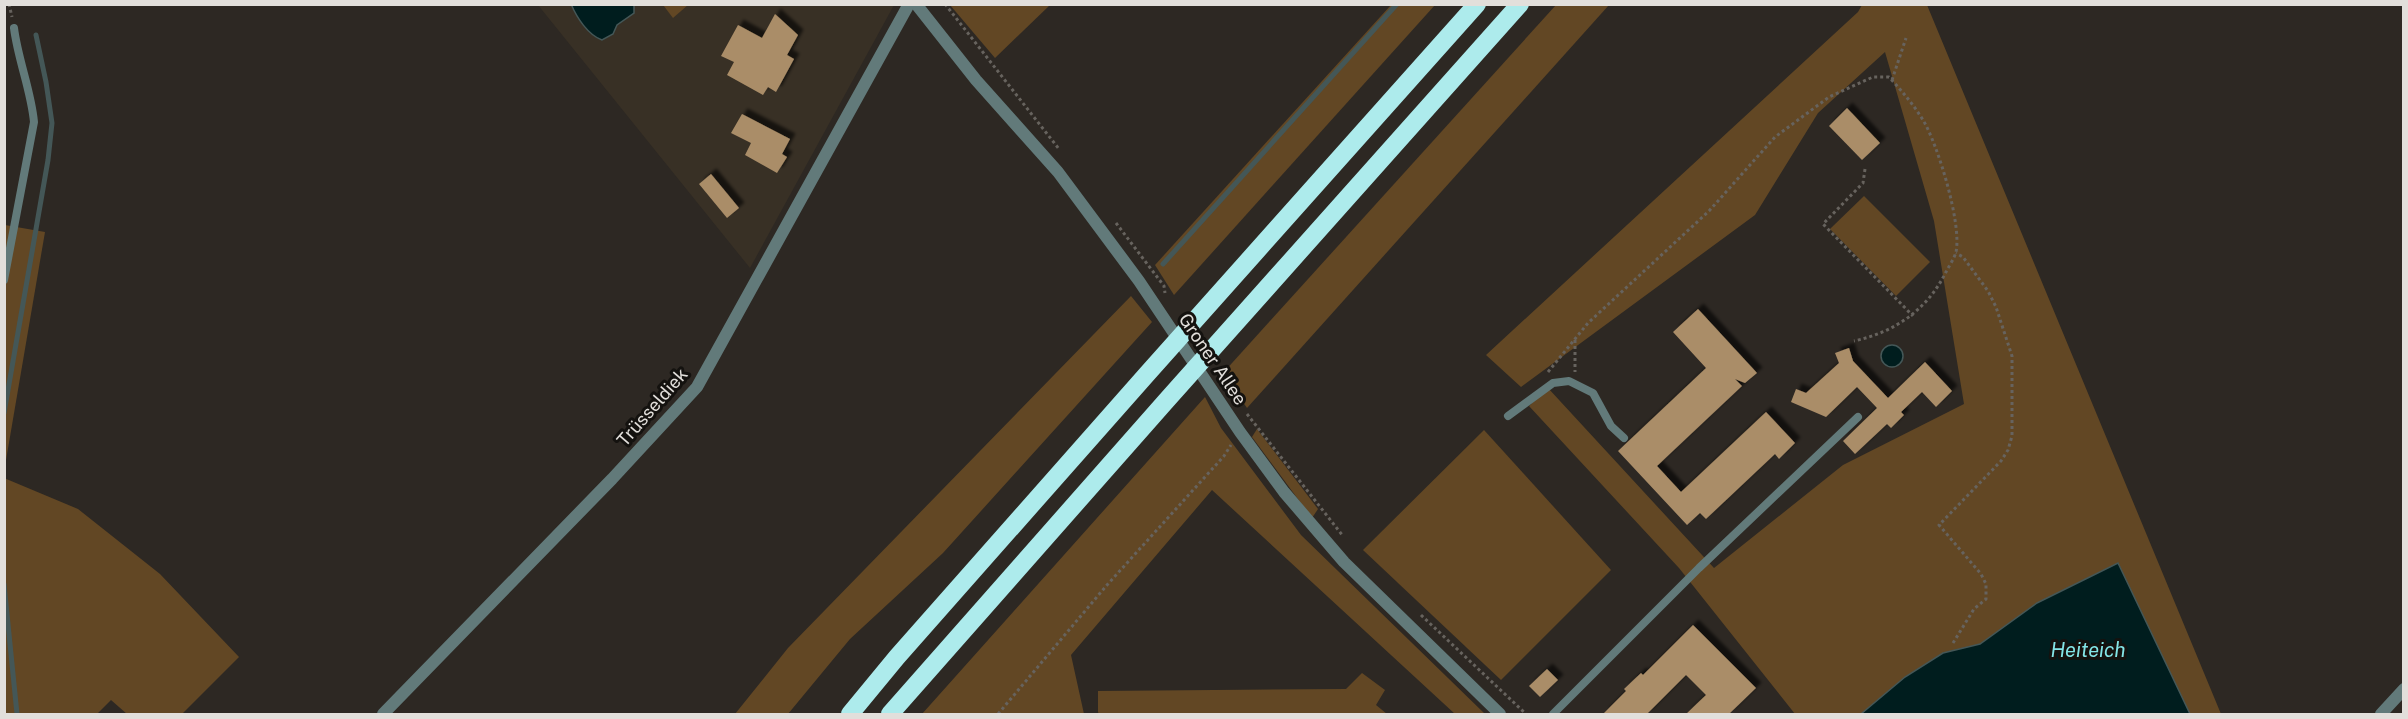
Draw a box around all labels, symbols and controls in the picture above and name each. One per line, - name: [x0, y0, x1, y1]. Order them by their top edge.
- street label: Groner Allee: [1175, 309, 1251, 409]
- street label: Trüsseldiek: [612, 364, 692, 450]
- water label: Heiteich: [2050, 638, 2126, 662]

